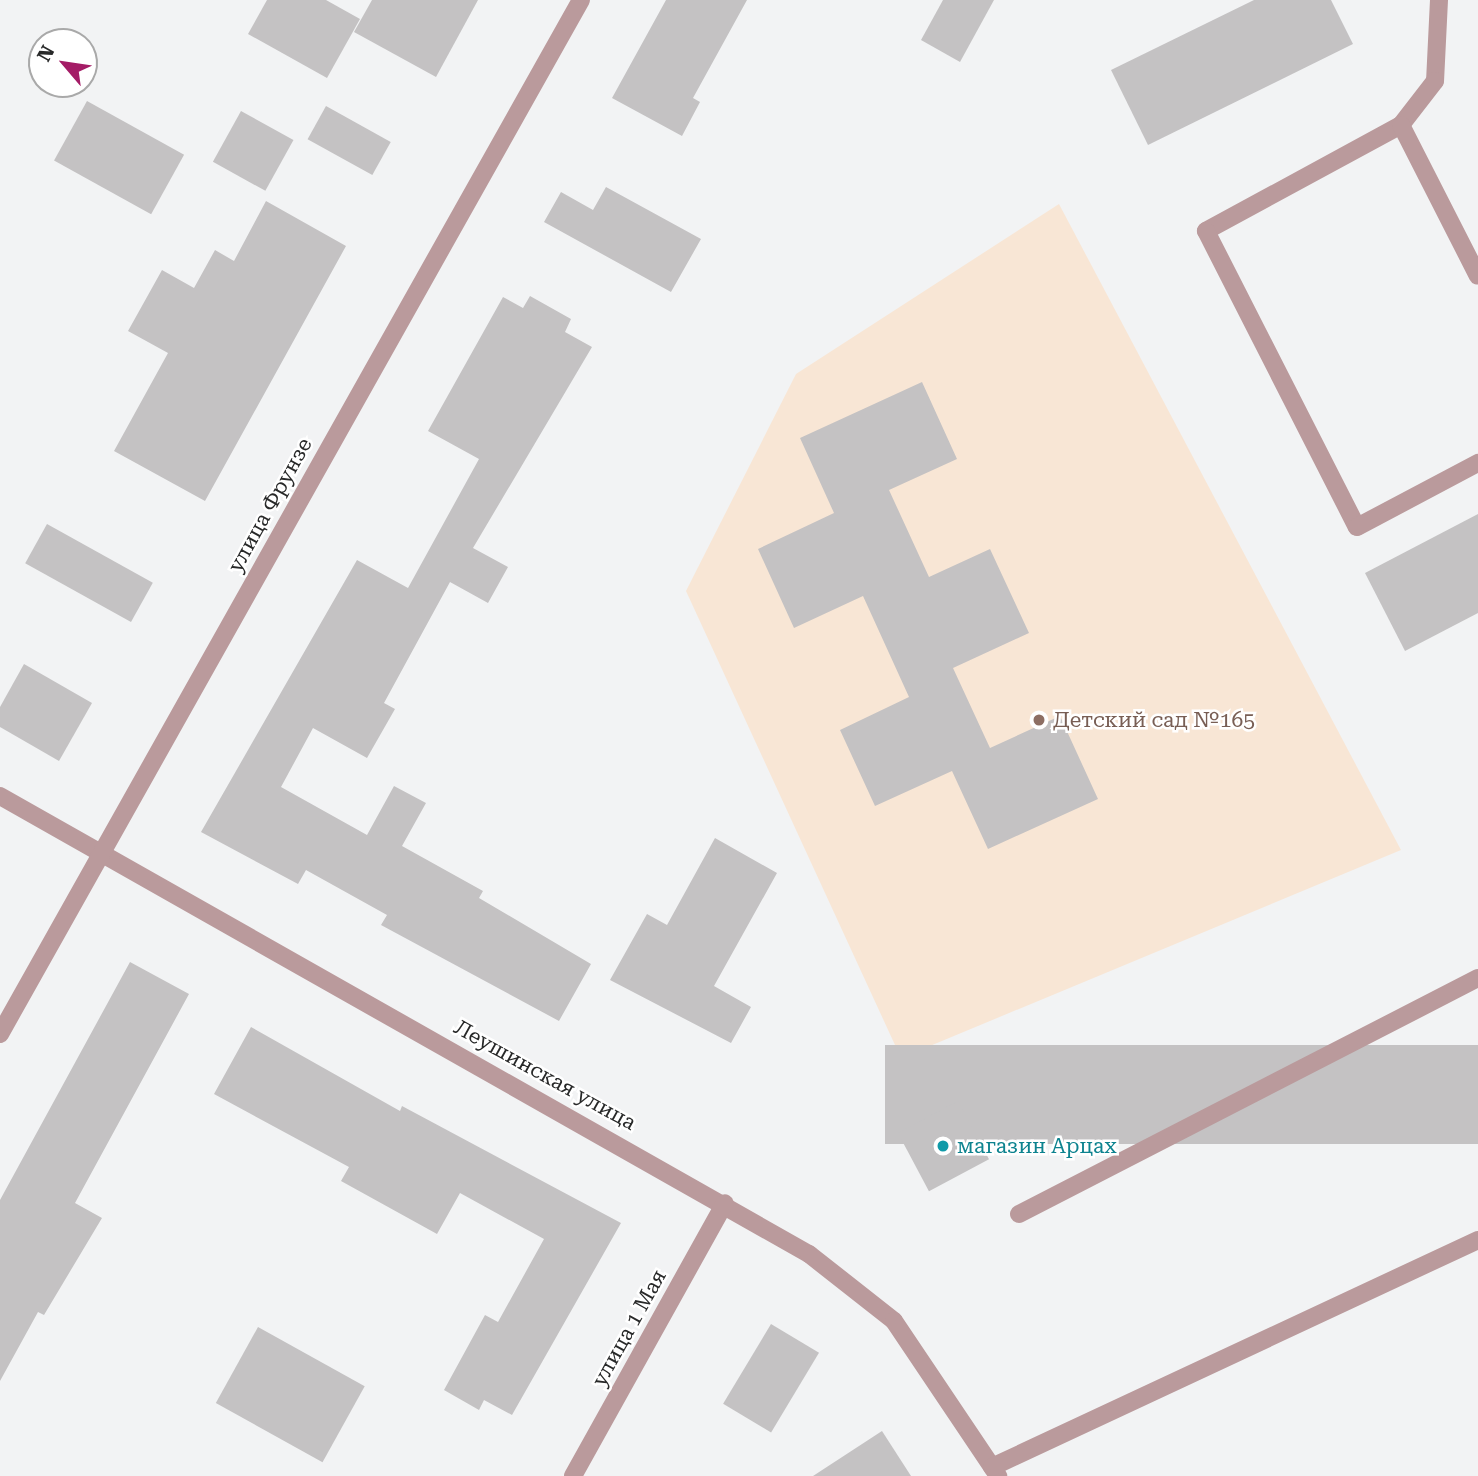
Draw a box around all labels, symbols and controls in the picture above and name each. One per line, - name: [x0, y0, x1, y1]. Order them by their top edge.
- north arrow: [28, 28, 98, 98]
- text: N: [32, 42, 60, 66]
- street label: улица Фрунзе: [223, 433, 317, 577]
- place label: Детский сад №165: [1053, 707, 1255, 733]
- marker: Детский сад №165: [1031, 712, 1047, 728]
- street label: Леушинская улица: [450, 1015, 640, 1135]
- place label: магазин Арцах: [957, 1133, 1117, 1159]
- marker: магазин Арцах: [935, 1138, 951, 1154]
- street label: улица 1 Мая: [587, 1265, 671, 1391]

